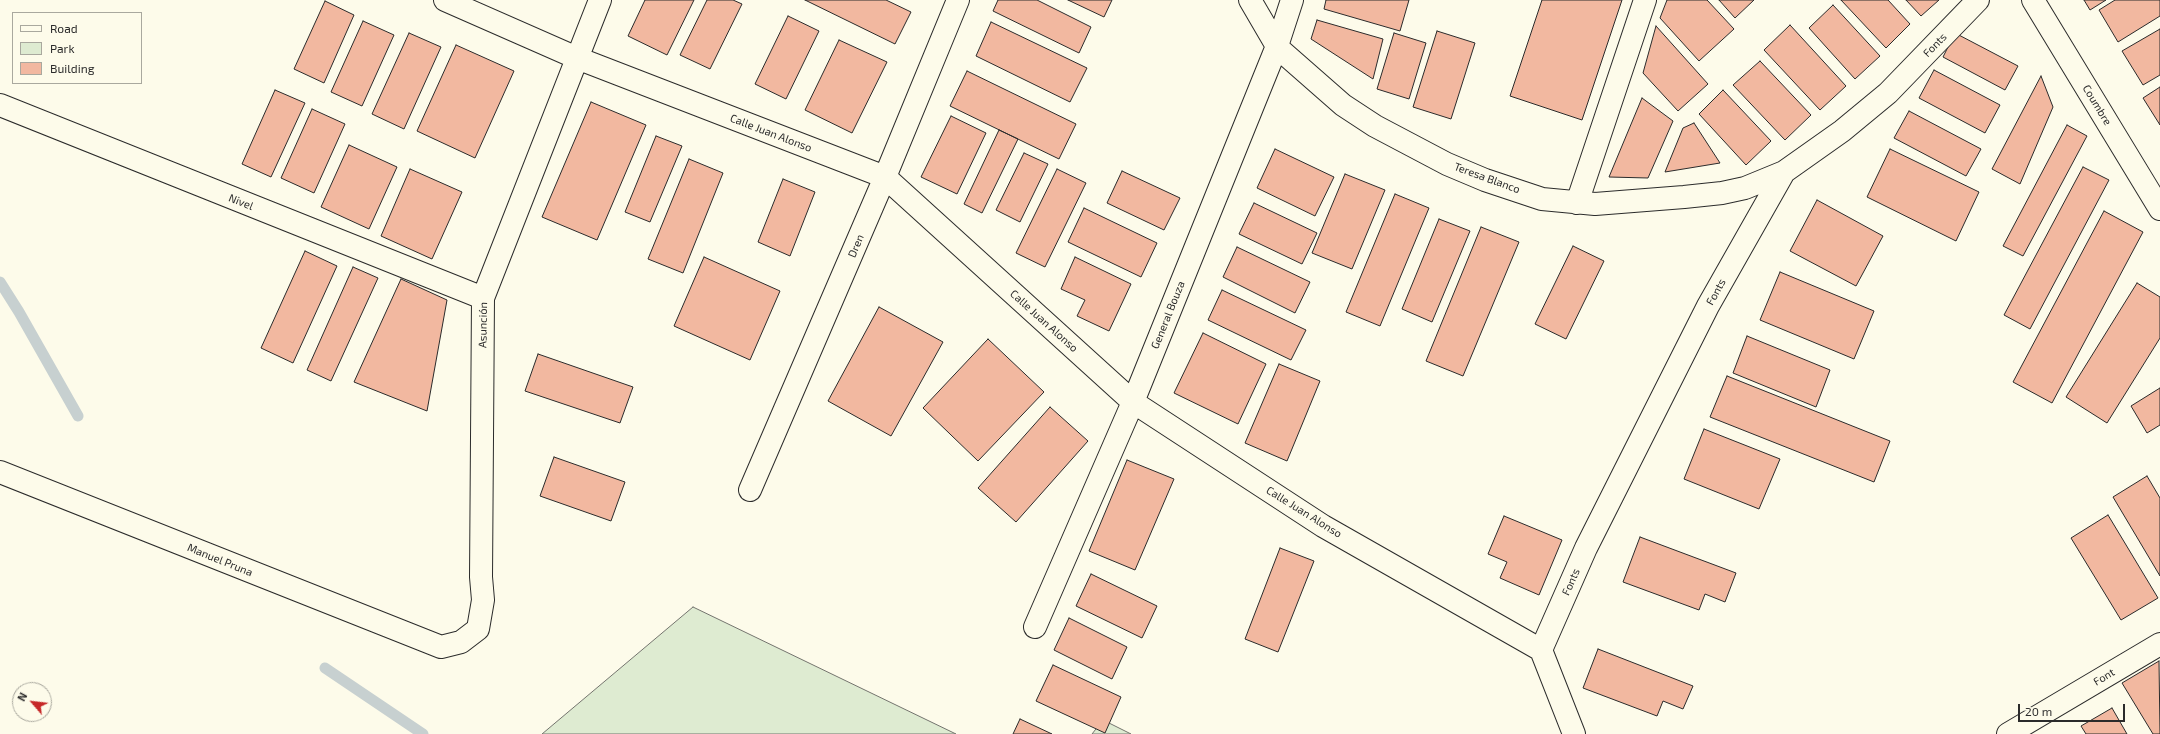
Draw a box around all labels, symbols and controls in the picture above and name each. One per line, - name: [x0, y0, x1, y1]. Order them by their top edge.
- legend: [12, 12, 142, 84]
- text: Road: [50, 21, 78, 35]
- street label: Fonts: [1920, 30, 1950, 60]
- text: Park: [50, 41, 75, 55]
- text: Building: [50, 61, 94, 75]
- street label: Coumbre: [2080, 82, 2114, 128]
- street label: Calle Juan Alonso: [728, 111, 814, 155]
- street label: Teresa Blanco: [1452, 160, 1522, 196]
- street label: Nivel: [227, 191, 255, 213]
- street label: Dren: [845, 232, 867, 260]
- street label: Fonts: [1703, 276, 1729, 308]
- street label: General Bouza: [1148, 279, 1188, 351]
- street label: Calle Juan Alonso: [1007, 287, 1081, 355]
- street label: Asunción: [476, 302, 490, 348]
- street label: Calle Juan Alonso: [1264, 483, 1344, 541]
- street label: Manuel Pruna: [185, 541, 255, 579]
- street label: Fonts: [1559, 566, 1583, 598]
- street label: Font: [2091, 666, 2117, 688]
- north arrow: [12, 682, 52, 722]
- text: N: [14, 690, 29, 703]
- scale bar: [2020, 696, 2127, 722]
- text: 20 m: [2025, 704, 2052, 718]

